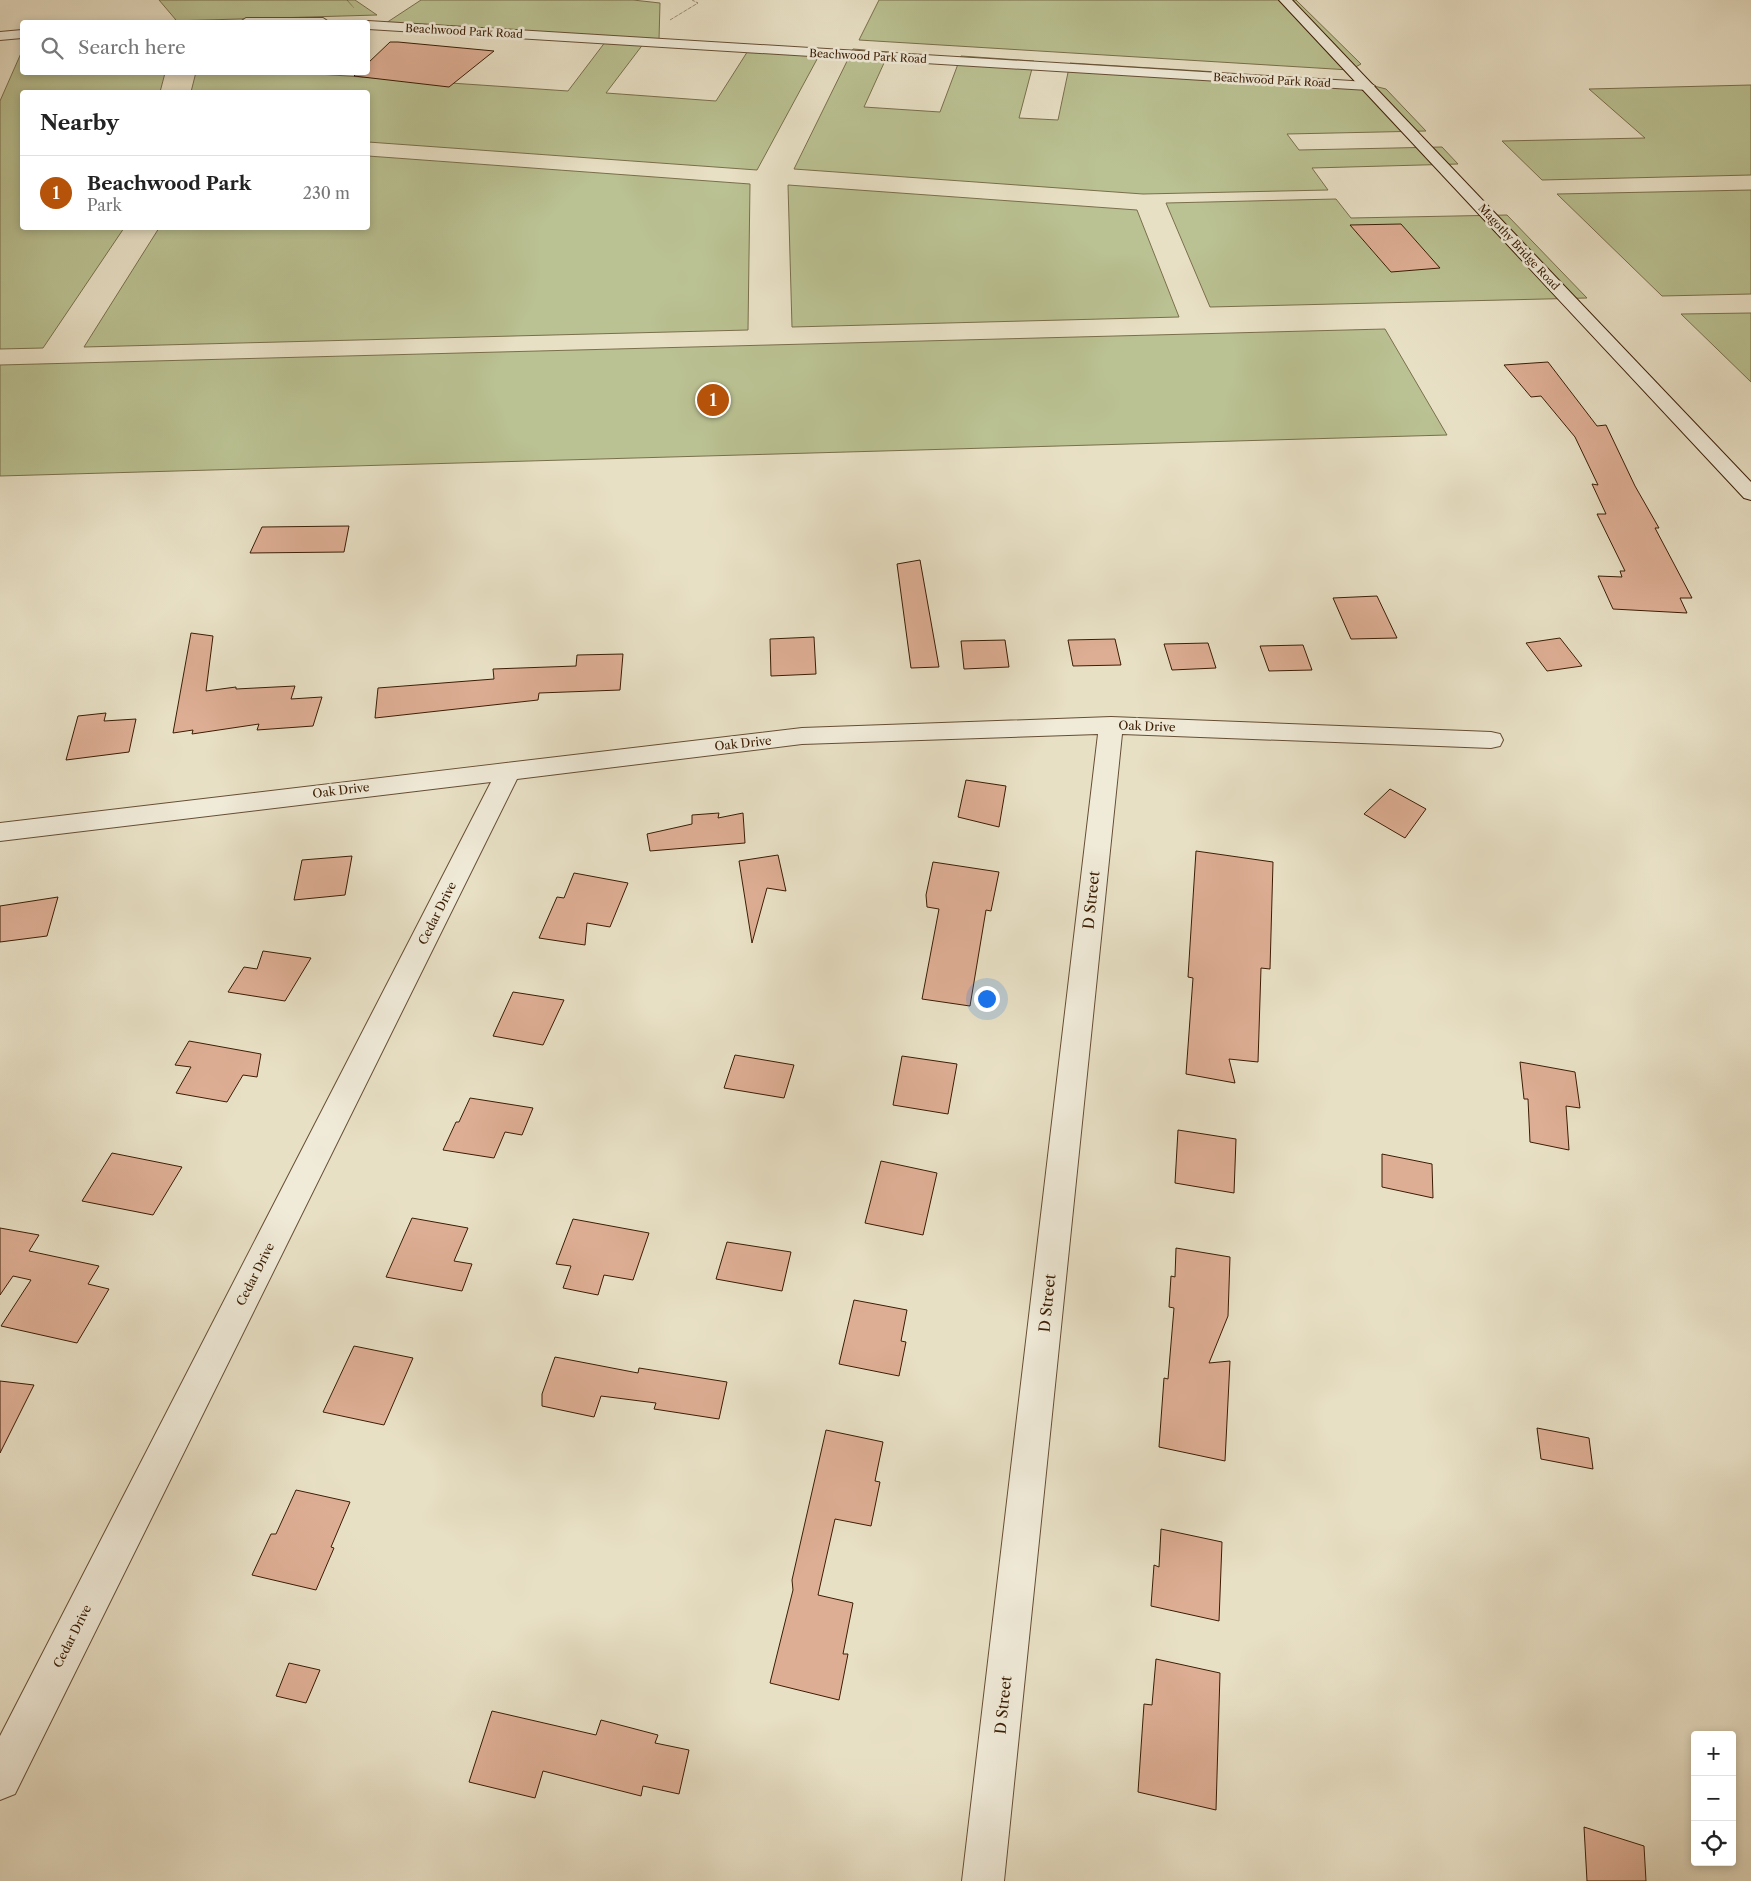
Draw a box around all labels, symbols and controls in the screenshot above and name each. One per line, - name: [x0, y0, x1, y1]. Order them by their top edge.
- search box: [20, 20, 370, 75]
- street label: Beachwood Park Road: [405, 21, 523, 41]
- icon: search: [38, 34, 66, 62]
- text: Search here: [78, 36, 186, 59]
- street label: Beachwood Park Road: [809, 46, 927, 66]
- street label: Beachwood Park Road: [1213, 70, 1331, 90]
- text: Nearby: [40, 110, 119, 135]
- text: Beachwood Park: [87, 172, 251, 195]
- text: 1: [52, 183, 60, 203]
- text: 230 m: [303, 183, 350, 203]
- text: Park: [87, 195, 122, 215]
- street label: Magothy Bridge Road: [1475, 201, 1563, 293]
- pin: 1: [697, 381, 729, 419]
- street label: Oak Drive: [1118, 718, 1176, 735]
- street label: Oak Drive: [714, 733, 773, 753]
- street label: Oak Drive: [312, 779, 371, 801]
- street label: D Street: [1078, 869, 1104, 930]
- street label: Cedar Drive: [415, 879, 459, 947]
- your location: [974, 986, 1000, 1012]
- street label: Cedar Drive: [233, 1240, 277, 1308]
- street label: D Street: [1034, 1272, 1060, 1333]
- street label: Cedar Drive: [50, 1602, 94, 1670]
- street label: D Street: [990, 1674, 1016, 1735]
- map controls: [1691, 1731, 1736, 1866]
- button: +: [1691, 1731, 1736, 1776]
- button: −: [1691, 1776, 1736, 1821]
- button: locate: [1691, 1821, 1736, 1866]

